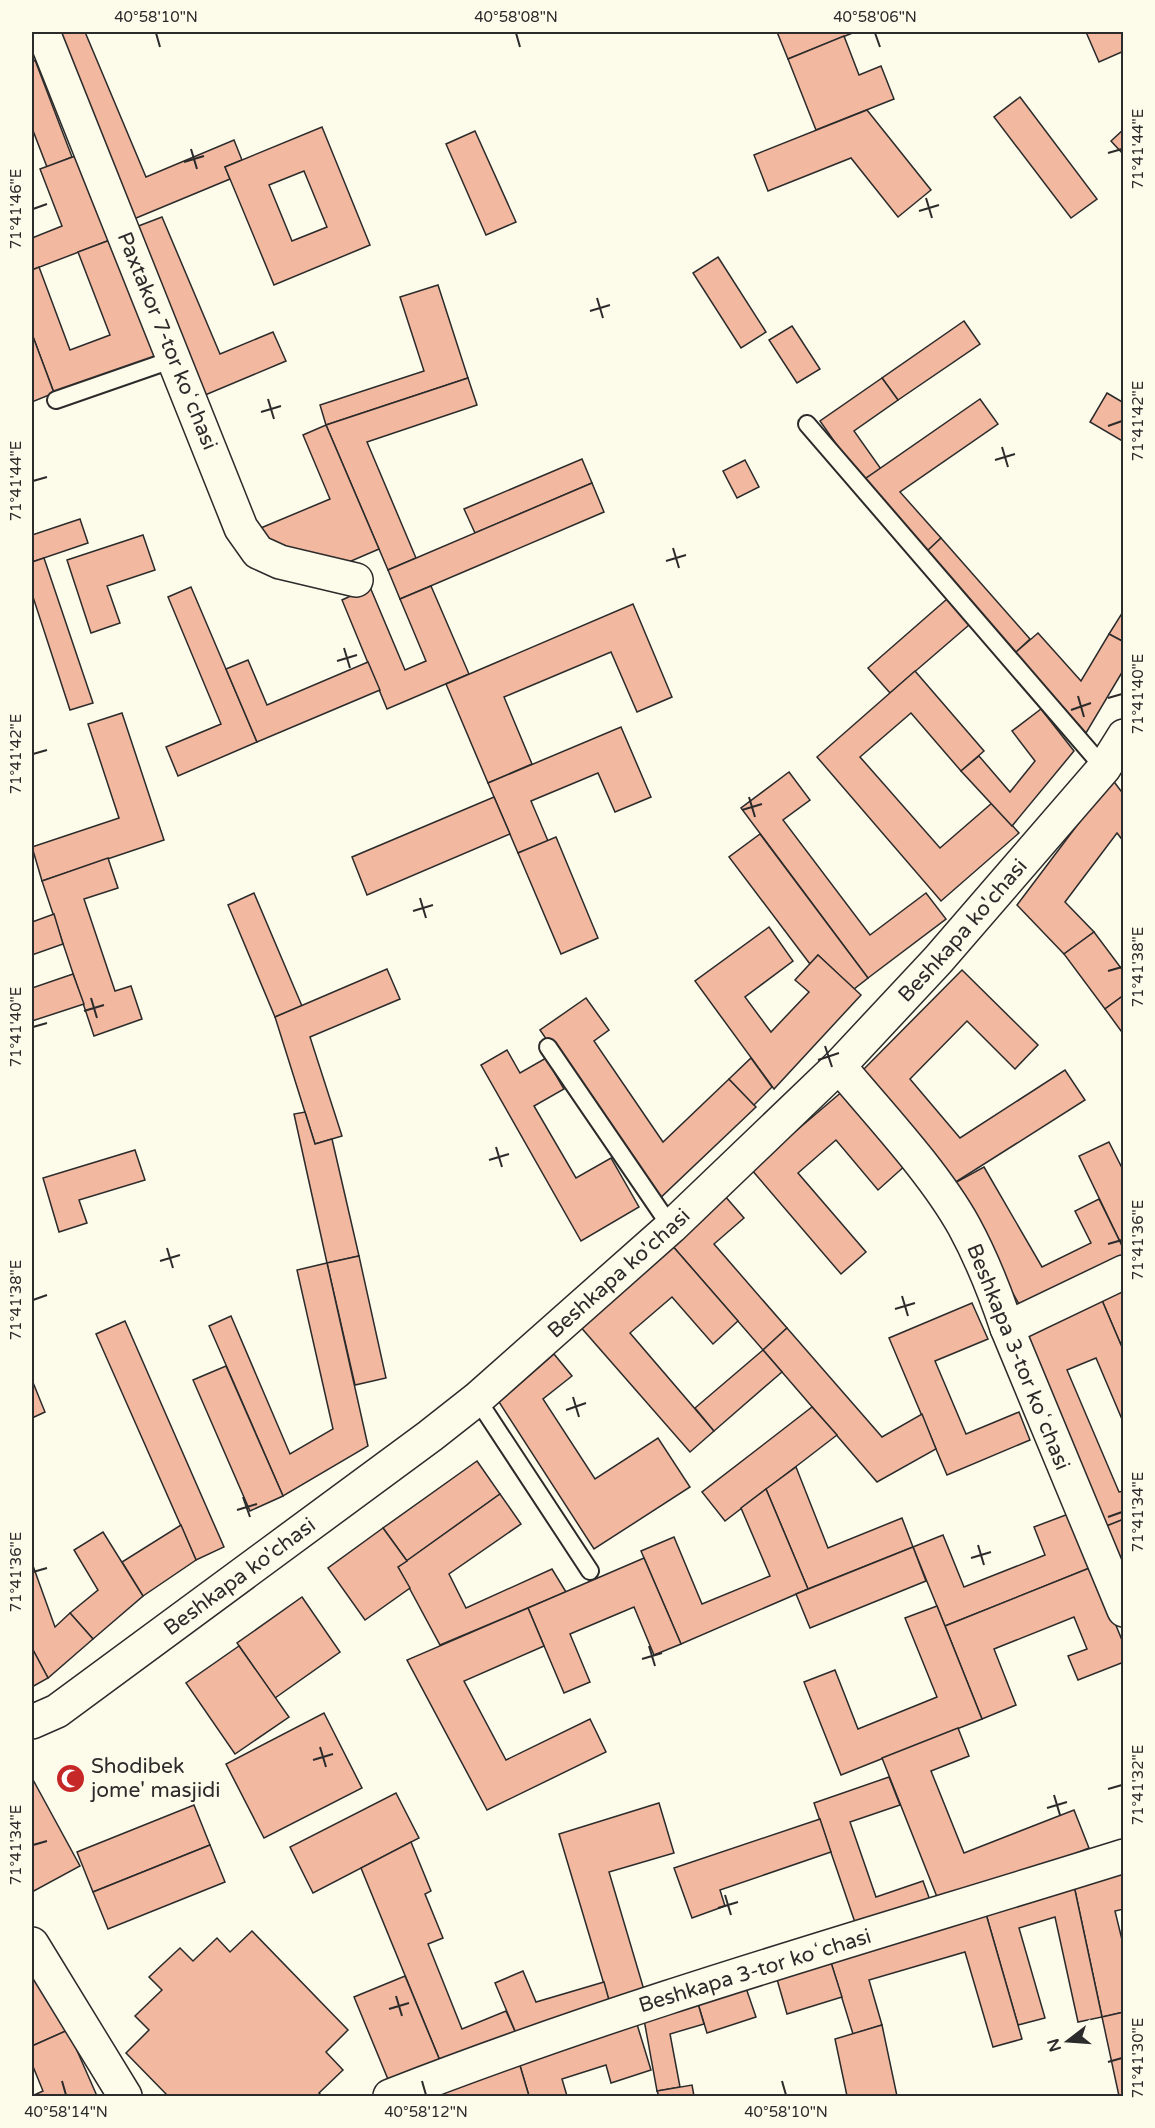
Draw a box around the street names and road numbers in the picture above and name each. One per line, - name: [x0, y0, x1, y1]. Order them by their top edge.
- street label: Paxtakor 7-tor koʻchasi: [112, 228, 222, 454]
- street label: Beshkapa ko'chasi: [893, 854, 1032, 1007]
- street label: Beshkapa ko'chasi: [542, 1203, 695, 1343]
- street label: Beshkapa 3-tor koʻchasi: [961, 1240, 1075, 1474]
- street label: Beshkapa ko'chasi: [159, 1512, 320, 1641]
- street label: Beshkapa 3-tor koʻchasi: [636, 1924, 874, 2018]

